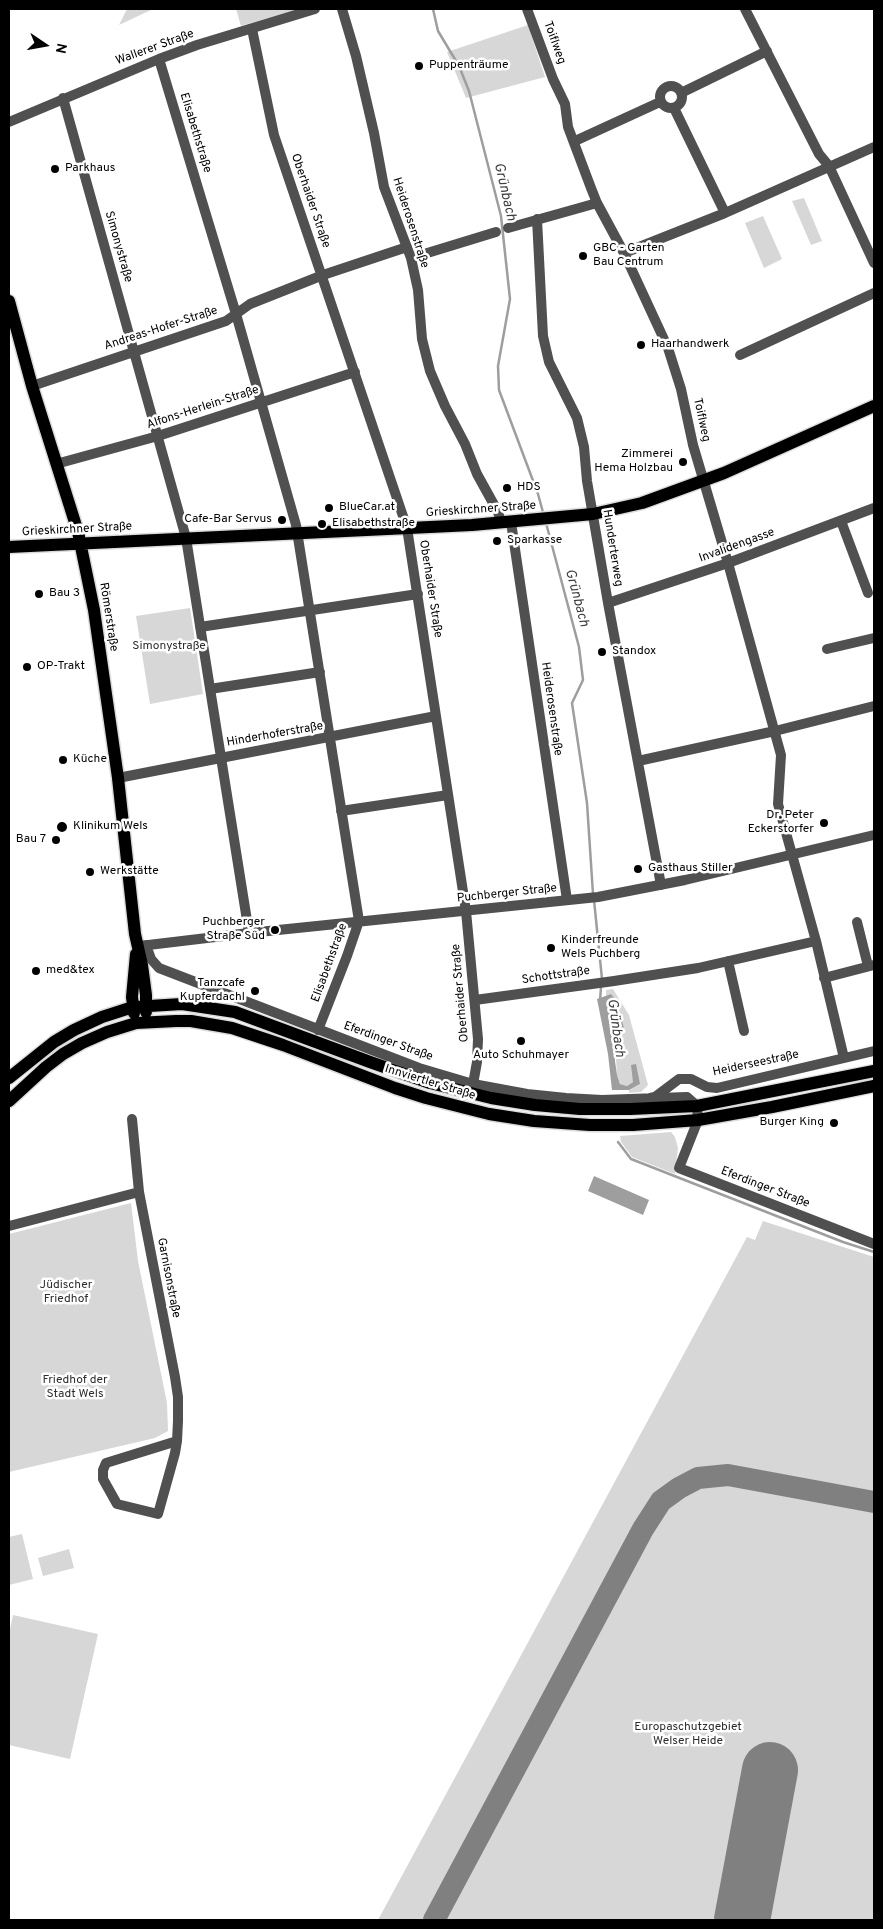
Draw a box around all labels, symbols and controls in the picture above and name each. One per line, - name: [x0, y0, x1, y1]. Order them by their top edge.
- north arrow: [20, 20, 70, 70]
- street label: Toiflweg: [540, 20, 568, 66]
- street label: Wallerer Straße: [114, 27, 196, 69]
- text: N: [51, 42, 70, 55]
- place label: Puppenträume: [429, 59, 508, 73]
- marker: Puppenträume: [413, 60, 425, 72]
- street label: Elisabethstraße: [176, 91, 214, 175]
- street label: Oberhaider Straße: [287, 152, 333, 250]
- water label: Grünbach: [489, 161, 519, 223]
- place label: Parkhaus: [65, 162, 115, 176]
- marker: Parkhaus: [49, 163, 61, 175]
- street label: Heiderosenstraße: [389, 176, 431, 270]
- street label: Simonystraße: [101, 210, 135, 284]
- place label: GBC - Garten Bau Centrum: [593, 242, 665, 270]
- marker: GBC - Garten Bau Centrum: [577, 250, 589, 262]
- street label: Andreas-Hofer-Straße: [102, 304, 220, 354]
- place label: Haarhandwerk: [651, 338, 729, 352]
- marker: Haarhandwerk: [635, 339, 647, 351]
- street label: Alfons-Herlein-Straße: [145, 383, 261, 433]
- street label: Toiflweg: [689, 397, 713, 443]
- place label: Zimmerei Hema Holzbau: [594, 448, 673, 476]
- marker: Zimmerei Hema Holzbau: [677, 456, 689, 468]
- place label: HDS: [517, 481, 541, 495]
- marker: HDS: [501, 482, 513, 494]
- street label: Grieskirchner Straße: [425, 499, 537, 521]
- place label: BlueCar.at: [339, 501, 395, 515]
- marker: BlueCar.at: [323, 502, 335, 514]
- street label: Hunderterweg: [599, 508, 625, 588]
- place label: Cafe-Bar Servus: [184, 513, 272, 527]
- marker: Cafe-Bar Servus: [276, 514, 288, 526]
- place label: Elisabethstraße: [332, 517, 415, 531]
- marker: Elisabethstraße: [316, 518, 328, 530]
- street label: Grieskirchner Straße: [21, 520, 133, 540]
- street label: Invalidengasse: [697, 526, 777, 566]
- place label: Sparkasse: [507, 534, 562, 548]
- marker: Sparkasse: [491, 535, 503, 547]
- street label: Oberhaider Straße: [415, 539, 445, 639]
- water label: Grünbach: [560, 567, 592, 629]
- street label: Römerstraße: [95, 581, 121, 653]
- place label: Bau 3: [49, 587, 80, 601]
- marker: Bau 3: [33, 588, 45, 600]
- park label: Simonystraße: [132, 640, 206, 654]
- place label: Standox: [612, 645, 656, 659]
- marker: Standox: [596, 646, 608, 658]
- place label: OP-Trakt: [37, 660, 85, 674]
- marker: OP-Trakt: [21, 661, 33, 673]
- street label: Heiderosenstraße: [537, 661, 565, 757]
- street label: Hinderhoferstraße: [225, 719, 325, 751]
- place label: Küche: [73, 753, 107, 767]
- marker: Küche: [57, 754, 69, 766]
- place label: Dr. Peter Eckerstorfer: [748, 809, 814, 837]
- marker: Dr. Peter Eckerstorfer: [818, 817, 830, 829]
- marker: Klinikum Wels: [55, 820, 69, 834]
- place label: Klinikum Wels: [73, 820, 148, 834]
- place label: Bau 7: [16, 833, 46, 847]
- marker: Bau 7: [50, 834, 62, 846]
- place label: Gasthaus Stiller: [648, 862, 733, 876]
- marker: Gasthaus Stiller: [632, 863, 644, 875]
- place label: Werkstätte: [100, 865, 159, 879]
- marker: Werkstätte: [84, 866, 96, 878]
- street label: Puchberger Straße: [456, 882, 558, 906]
- place label: Puchberger Straße Süd: [202, 916, 265, 944]
- street label: Elisabethstraße: [309, 922, 351, 1004]
- marker: Puchberger Straße Süd: [269, 924, 281, 936]
- place label: Kinderfreunde Wels Puchberg: [561, 934, 640, 962]
- marker: Kinderfreunde Wels Puchberg: [545, 942, 557, 954]
- street label: Oberhaider Straße: [450, 943, 472, 1043]
- place label: med&tex: [46, 964, 95, 978]
- street label: Schottstraße: [521, 964, 591, 988]
- marker: med&tex: [30, 965, 42, 977]
- place label: Tanzcafe Kupferdachl: [180, 977, 245, 1005]
- marker: Tanzcafe Kupferdachl: [249, 985, 261, 997]
- water label: Grünbach: [603, 998, 627, 1058]
- street label: Eferdinger Straße: [341, 1019, 435, 1065]
- marker: Auto Schuhmayer: [515, 1035, 527, 1047]
- street label: Heiderseestraße: [712, 1048, 800, 1080]
- place label: Auto Schuhmayer: [473, 1049, 569, 1063]
- street label: Innviertler Straße: [383, 1062, 477, 1104]
- place label: Burger King: [760, 1116, 824, 1130]
- marker: Burger King: [828, 1117, 840, 1129]
- street label: Eferdinger Straße: [718, 1164, 812, 1212]
- street label: Garnisonstraße: [153, 1237, 183, 1319]
- park label: Jüdischer Friedhof: [40, 1279, 92, 1307]
- park label: Friedhof der Stadt Wels: [42, 1374, 108, 1402]
- park label: Europaschutzgebiet Welser Heide: [634, 1721, 742, 1749]

